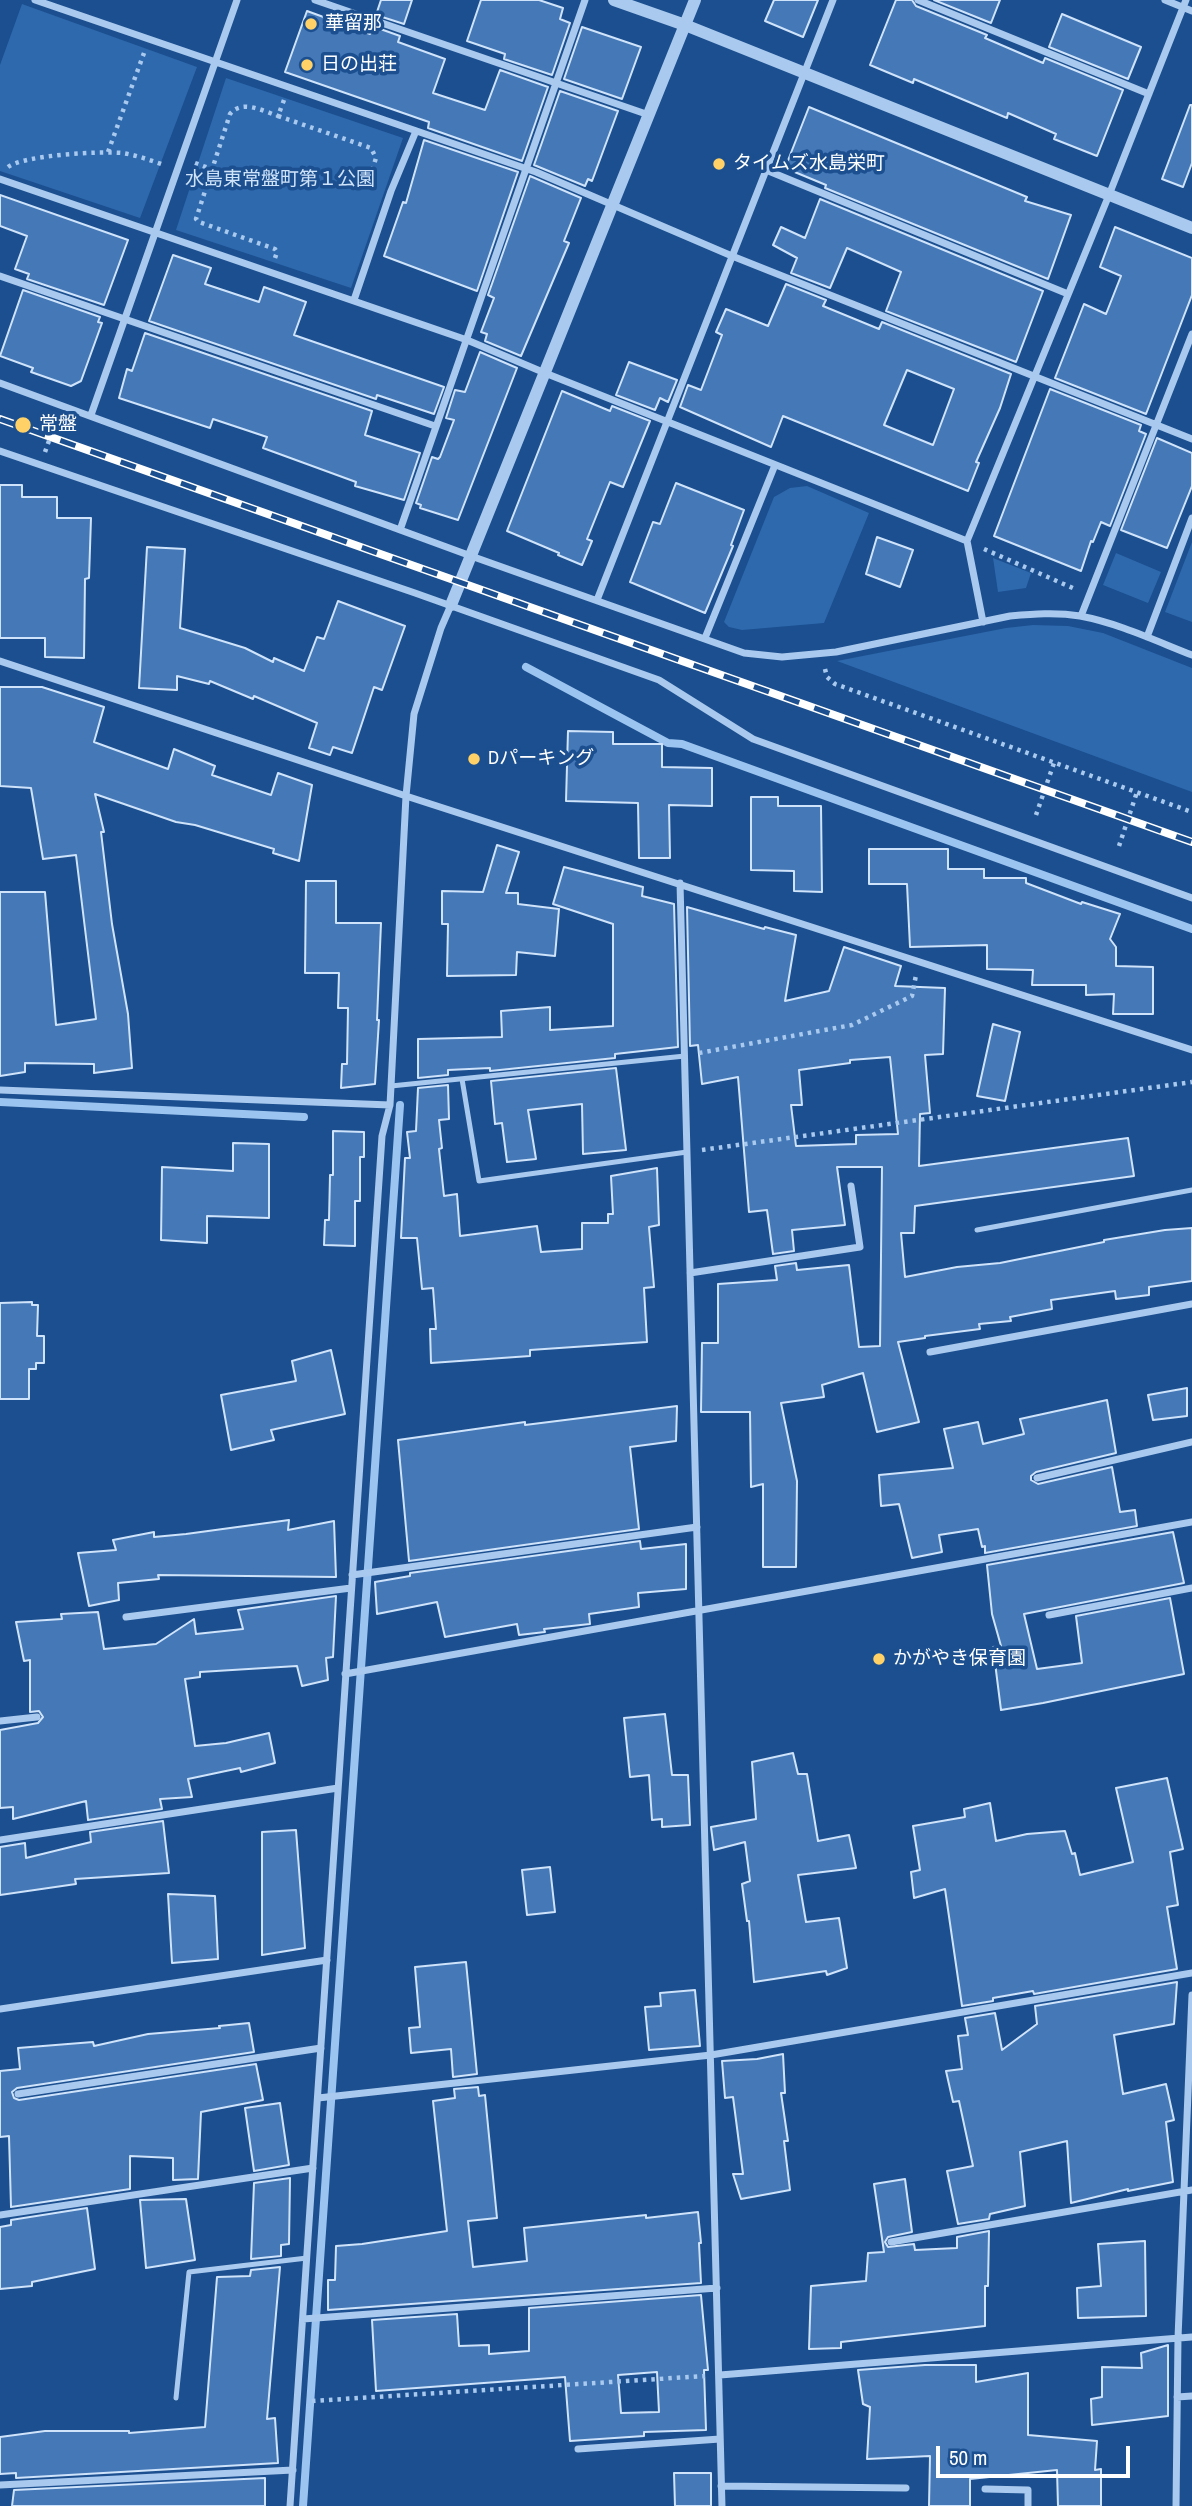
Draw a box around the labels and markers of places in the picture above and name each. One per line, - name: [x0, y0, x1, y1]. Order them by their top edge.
- place label: 華留那: [325, 13, 382, 35]
- marker: 華留那: [303, 16, 319, 32]
- place label: 日の出荘: [321, 54, 397, 76]
- marker: 日の出荘: [299, 57, 315, 73]
- place label: タイムズ水島栄町: [733, 153, 885, 175]
- marker: タイムズ水島栄町: [711, 156, 727, 172]
- place label: 常盤: [39, 414, 77, 436]
- marker: 常盤: [13, 415, 33, 435]
- place label: Dパーキング: [488, 748, 594, 770]
- marker: Dパーキング: [466, 751, 482, 767]
- place label: かがやき保育園: [893, 1648, 1026, 1670]
- marker: かがやき保育園: [871, 1651, 887, 1667]

